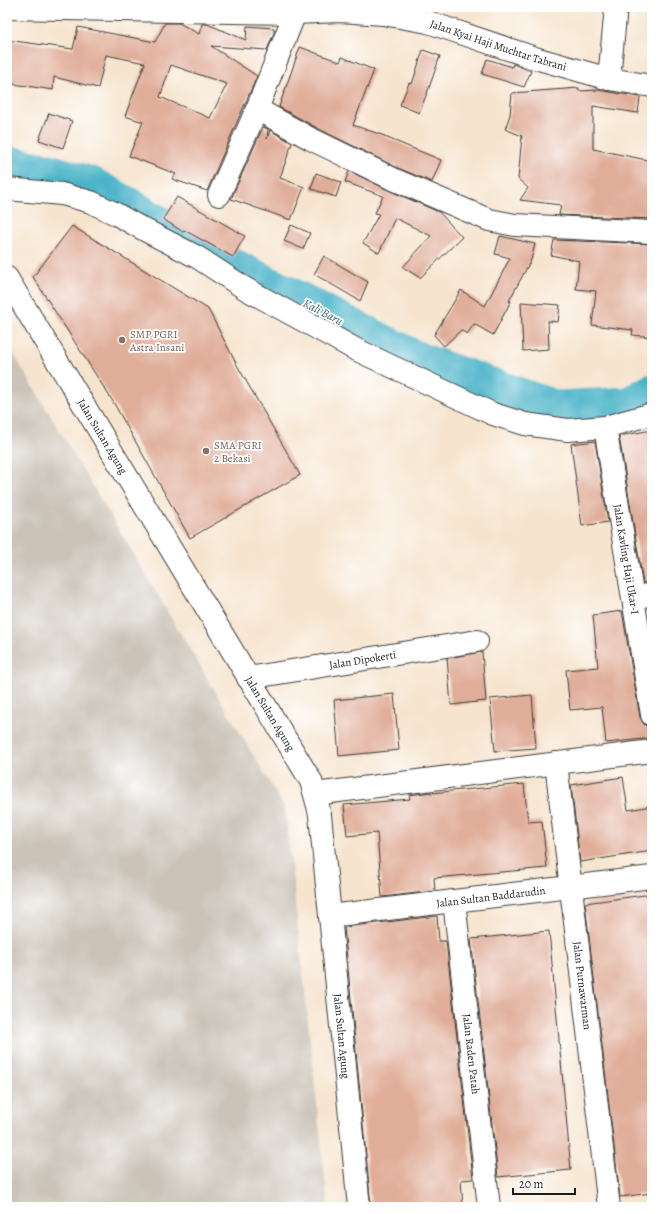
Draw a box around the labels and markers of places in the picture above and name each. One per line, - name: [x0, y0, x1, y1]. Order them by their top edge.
- place label: SMP PGRI Astra Insani: [129, 327, 184, 355]
- marker: SMP PGRI Astra Insani: [117, 335, 127, 345]
- place label: SMA PGRI 2 Bekasi: [214, 438, 262, 466]
- marker: SMA PGRI 2 Bekasi: [201, 446, 211, 456]

